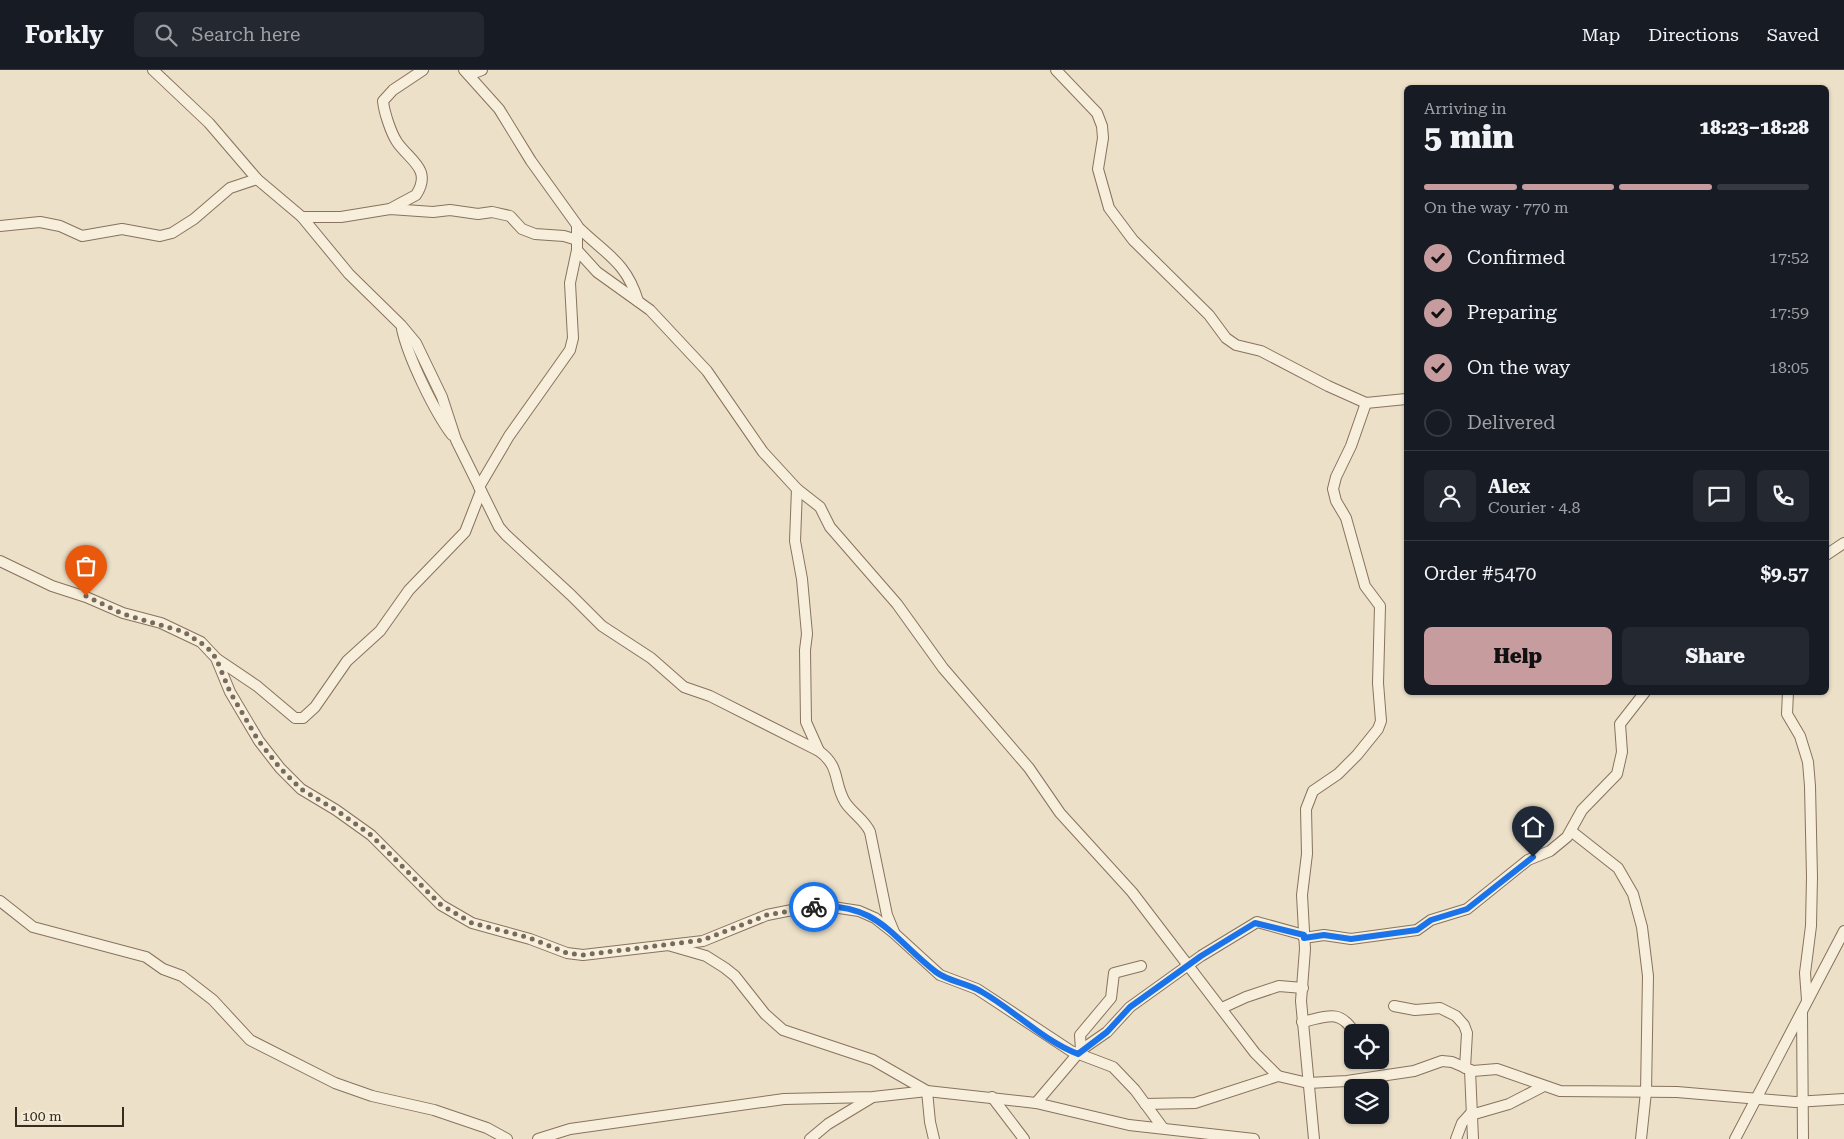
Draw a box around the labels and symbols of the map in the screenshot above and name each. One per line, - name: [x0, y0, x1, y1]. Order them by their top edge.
- pin: [65, 545, 107, 596]
- pin: [1512, 806, 1554, 857]
- courier: [789, 882, 839, 932]
- scale bar: [15, 1104, 124, 1127]

